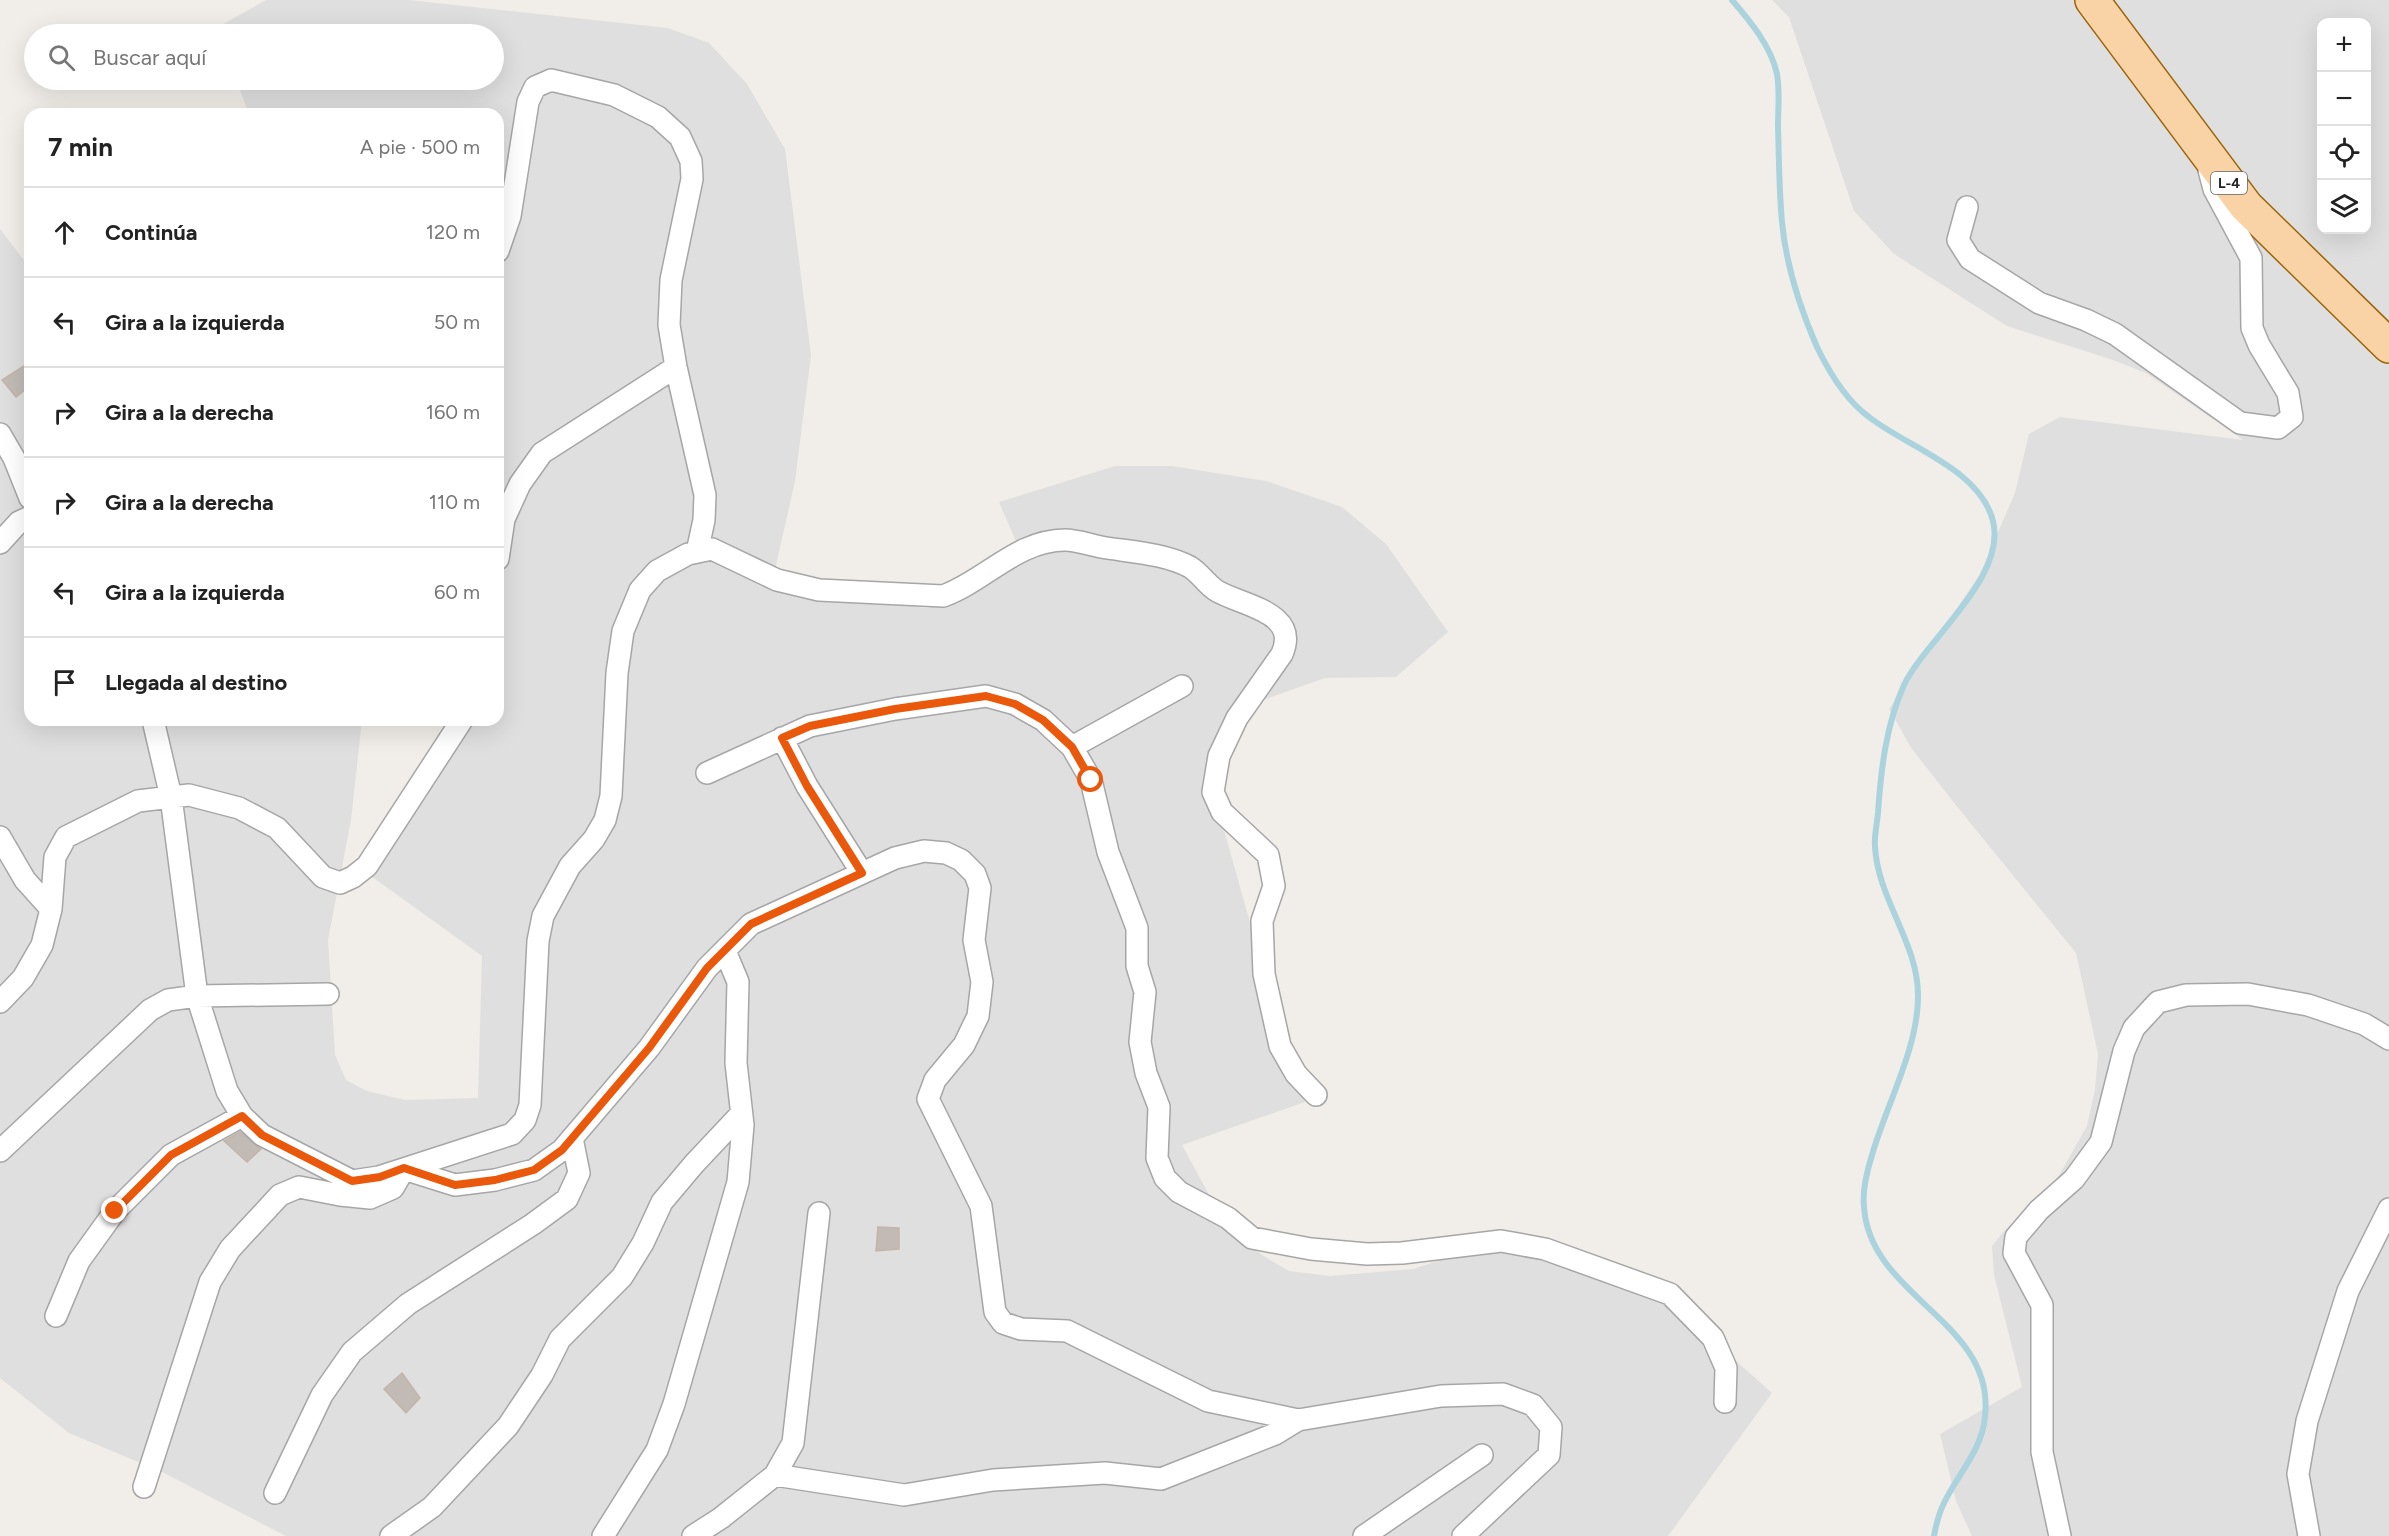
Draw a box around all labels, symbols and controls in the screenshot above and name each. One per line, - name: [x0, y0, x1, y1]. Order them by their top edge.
- map controls: [2317, 18, 2371, 234]
- button: +: [2317, 18, 2371, 72]
- search box: [24, 24, 504, 90]
- icon: search: [45, 41, 78, 74]
- text: Buscar aquí: [93, 44, 206, 71]
- button: −: [2317, 72, 2371, 126]
- button: locate: [2317, 126, 2371, 180]
- text: 7 min: [48, 131, 113, 163]
- text: A pie · 500 m: [360, 135, 480, 159]
- road number: L-4: [2211, 172, 2247, 194]
- button: layers: [2317, 180, 2371, 234]
- icon: ahead: [48, 216, 81, 249]
- text: Continúa: [105, 219, 198, 246]
- text: 120 m: [426, 220, 480, 244]
- icon: left: [48, 306, 81, 339]
- text: Gira a la izquierda: [105, 309, 285, 336]
- text: 50 m: [434, 310, 480, 334]
- icon: right: [48, 396, 81, 429]
- text: Gira a la derecha: [105, 399, 274, 426]
- text: 160 m: [426, 400, 480, 424]
- icon: right: [48, 486, 81, 519]
- text: Gira a la derecha: [105, 489, 274, 516]
- text: 110 m: [429, 490, 480, 514]
- icon: left: [48, 576, 81, 609]
- text: Gira a la izquierda: [105, 579, 285, 606]
- text: 60 m: [434, 580, 480, 604]
- icon: arrive: [48, 666, 81, 699]
- text: Llegada al destino: [105, 669, 287, 696]
- route start: [1077, 766, 1103, 792]
- route end: [101, 1197, 127, 1223]

